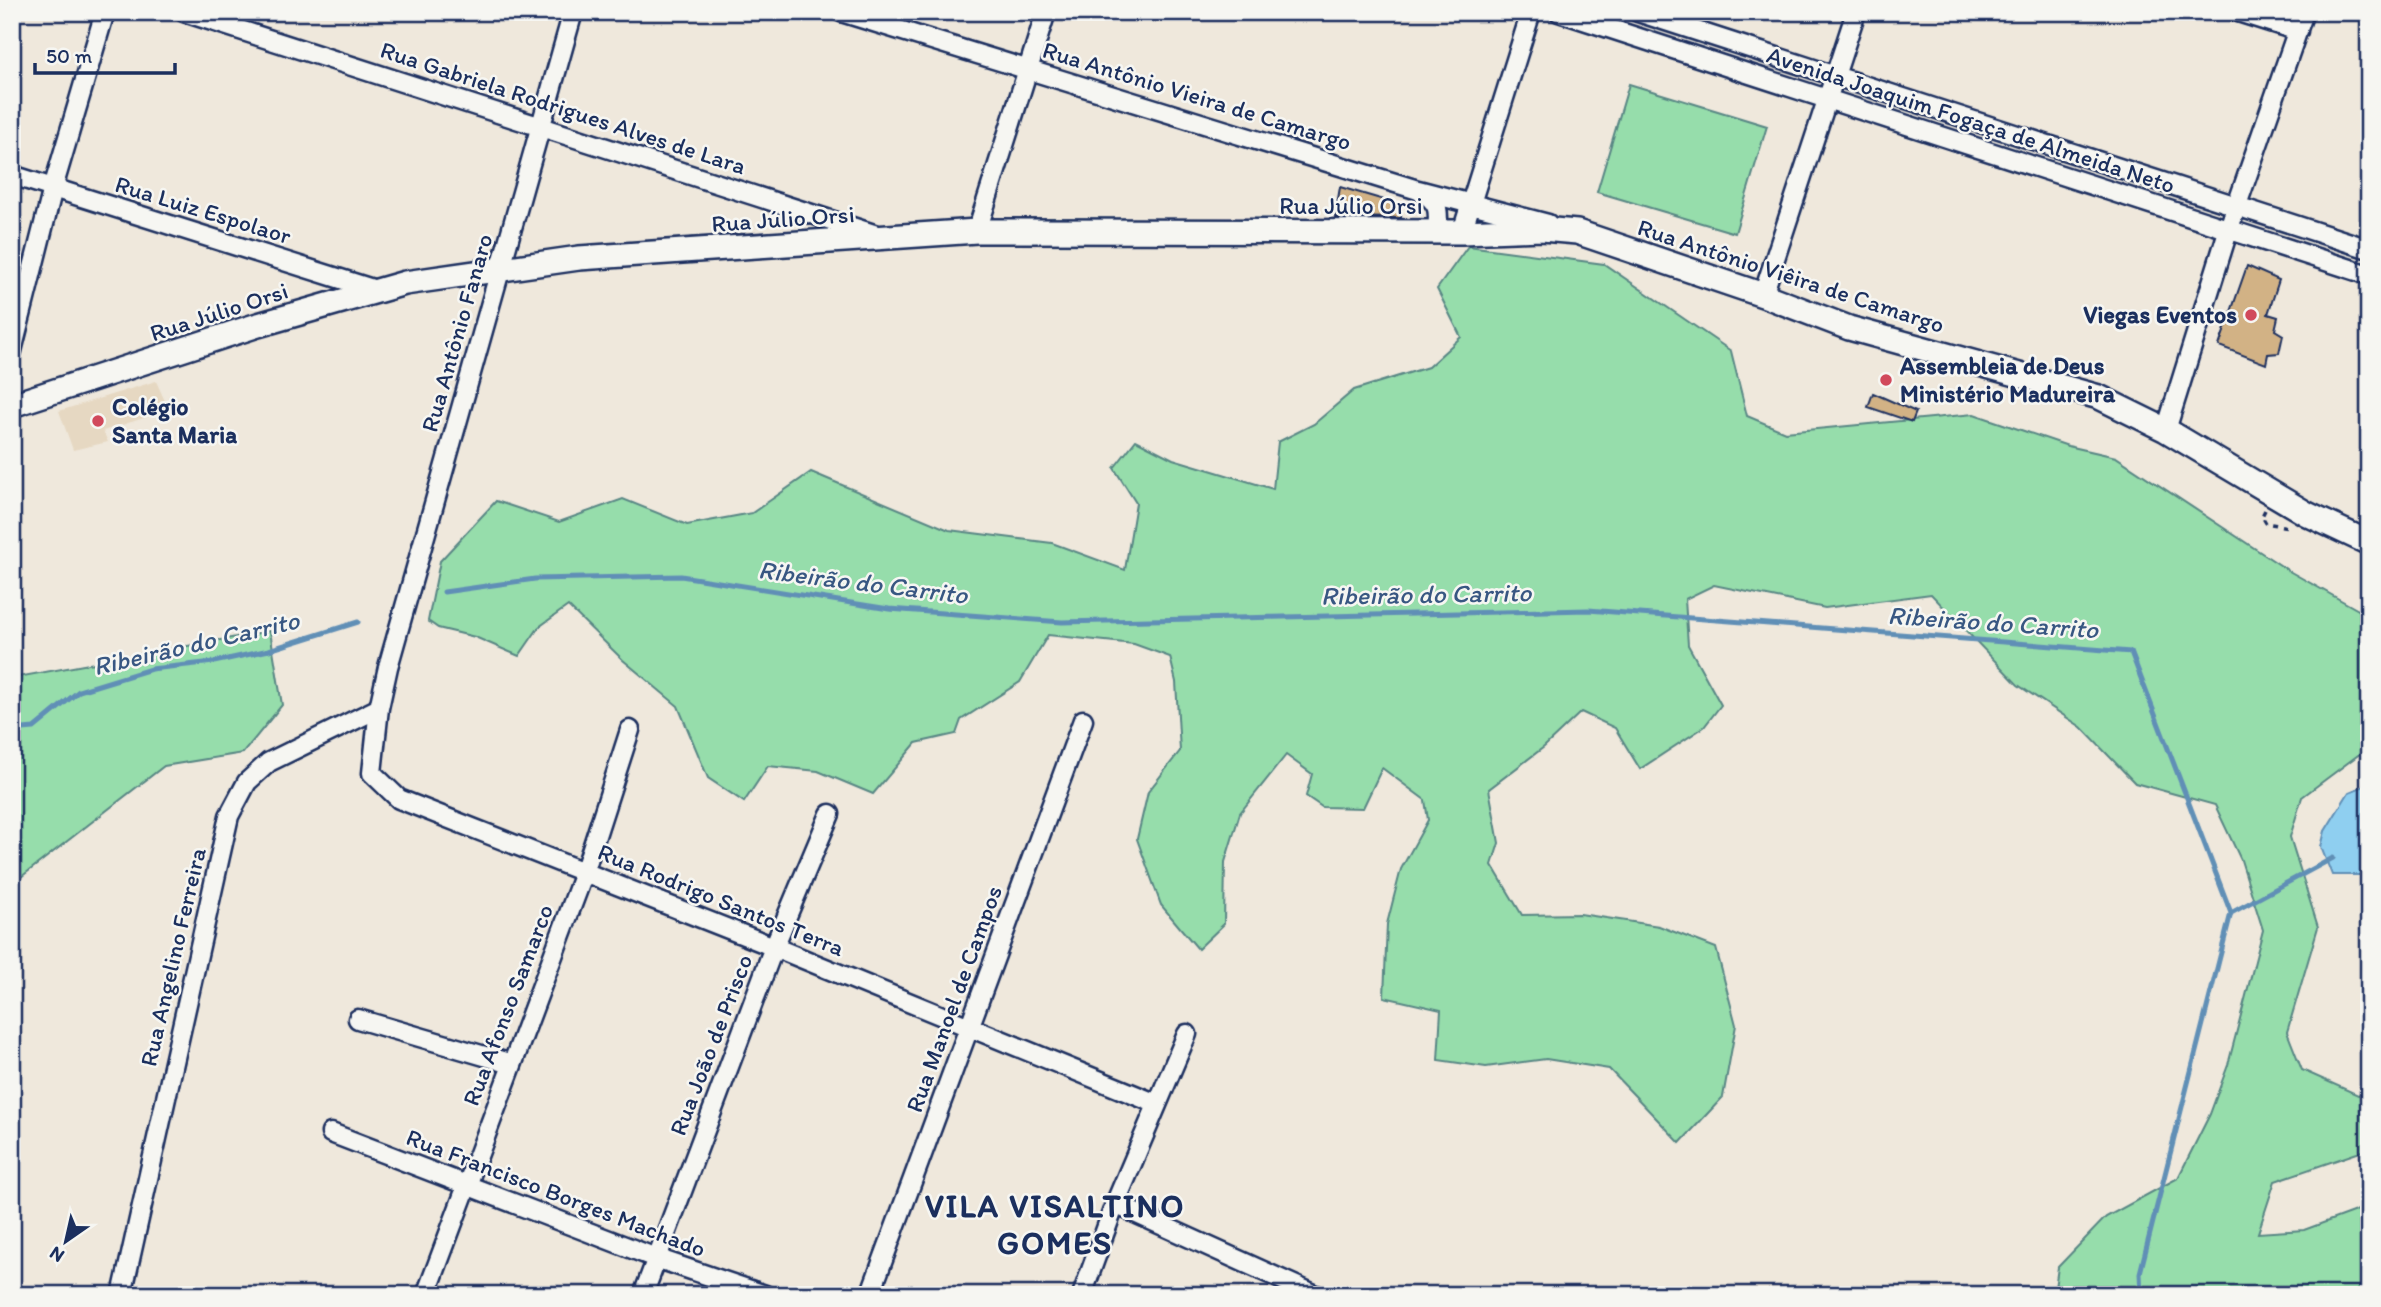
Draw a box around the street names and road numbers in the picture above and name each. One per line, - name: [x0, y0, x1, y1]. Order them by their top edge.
- street label: Rua Gabriela Rodrigues Alves de Lara: [377, 35, 750, 180]
- street label: Rua Antônio Vieira de Camargo: [1039, 35, 1355, 156]
- street label: Avenida Joaquim Fogaça de Almeida Neto: [1763, 40, 2179, 199]
- street label: Rua Luiz Espolaor: [112, 169, 295, 250]
- street label: Rua Júlio Orsi: [1279, 191, 1423, 220]
- street label: Rua Júlio Orsi: [710, 199, 855, 238]
- street label: Rua Antônio Viêira de Camargo: [1634, 212, 1948, 339]
- street label: Rua Antônio Fanaro: [414, 231, 499, 435]
- street label: Rua Júlio Orsi: [146, 276, 291, 347]
- street label: Rua Rodrigo Santos Terra: [594, 837, 849, 962]
- street label: Rua Angelino Ferreira: [133, 844, 212, 1069]
- street label: Rua Manoel de Campos: [899, 882, 1008, 1116]
- street label: Rua Afonso Samarco: [456, 900, 559, 1110]
- street label: Rua João de Prisco: [663, 950, 758, 1139]
- street label: Rua Francisco Borges Machado: [402, 1122, 710, 1263]

